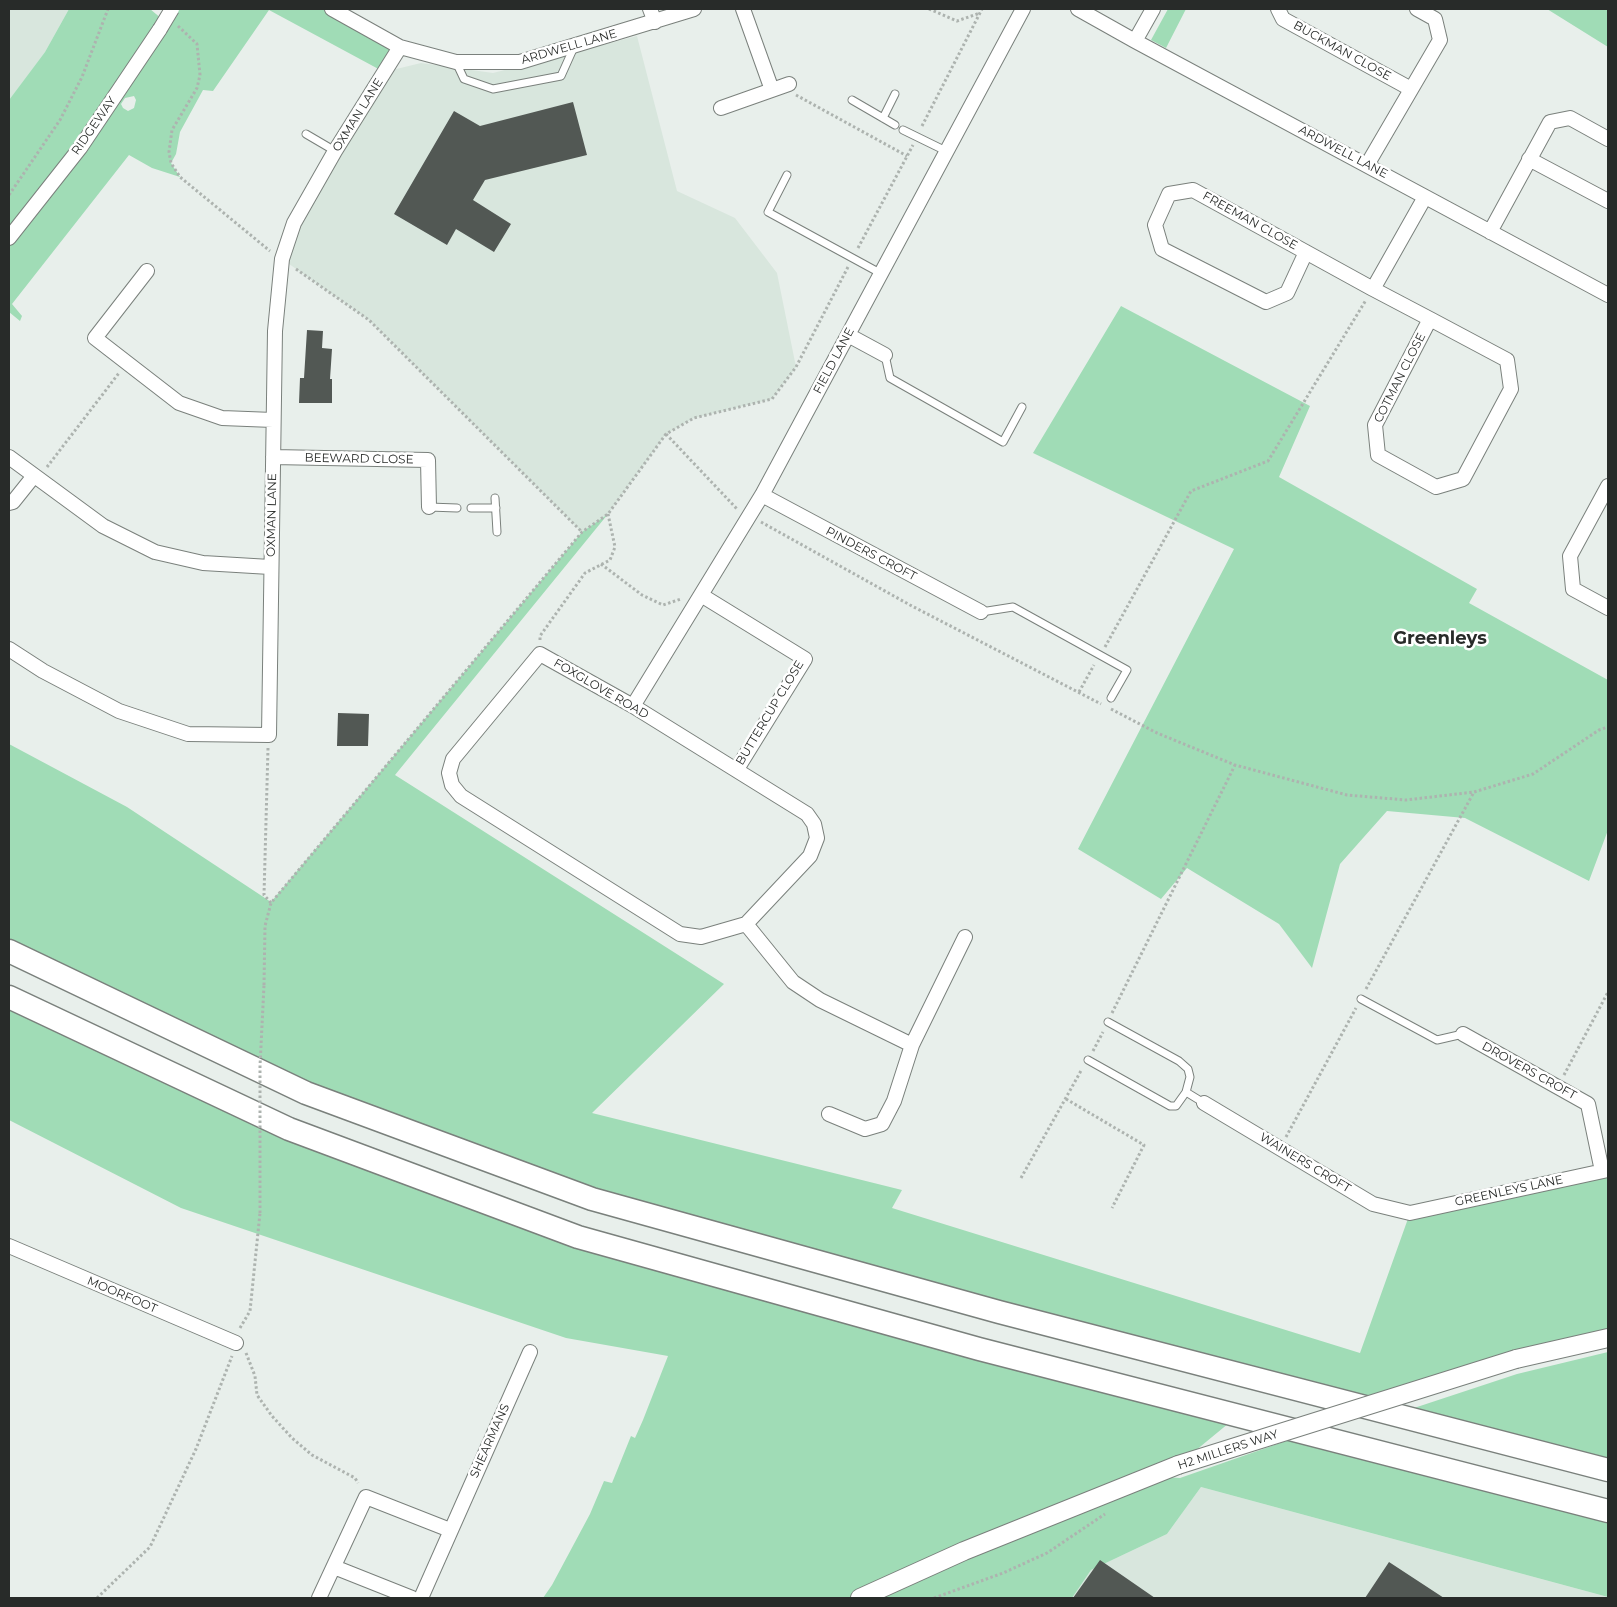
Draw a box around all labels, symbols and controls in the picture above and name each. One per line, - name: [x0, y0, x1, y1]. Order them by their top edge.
- street label: BUCKMAN CLOSE: [1291, 18, 1393, 84]
- street label: ARDWELL LANE: [520, 26, 618, 68]
- street label: OXMAN LANE: [330, 76, 386, 154]
- street label: RIDGEWAY: [69, 94, 119, 158]
- street label: ARDWELL LANE: [1296, 122, 1390, 182]
- street label: FREEMAN CLOSE: [1200, 189, 1300, 253]
- street label: FIELD LANE: [811, 325, 857, 397]
- street label: COTMAN CLOSE: [1371, 331, 1429, 425]
- street label: BEEWARD CLOSE: [304, 451, 414, 467]
- street label: OXMAN LANE: [264, 473, 280, 557]
- street label: PINDERS CROFT: [823, 524, 919, 584]
- district label: Greenleys: [1393, 628, 1487, 650]
- street label: FOXGLOVE ROAD: [551, 656, 651, 722]
- street label: BUTTERCUP CLOSE: [733, 658, 807, 768]
- street label: DROVERS CROFT: [1479, 1039, 1579, 1103]
- street label: WAINERS CROFT: [1257, 1130, 1353, 1196]
- street label: GREENLEYS LANE: [1454, 1173, 1564, 1209]
- street label: MOORFOOT: [85, 1274, 159, 1316]
- street label: SHEARMANS: [467, 1402, 513, 1480]
- street label: H2 MILLERS WAY: [1176, 1427, 1280, 1473]

